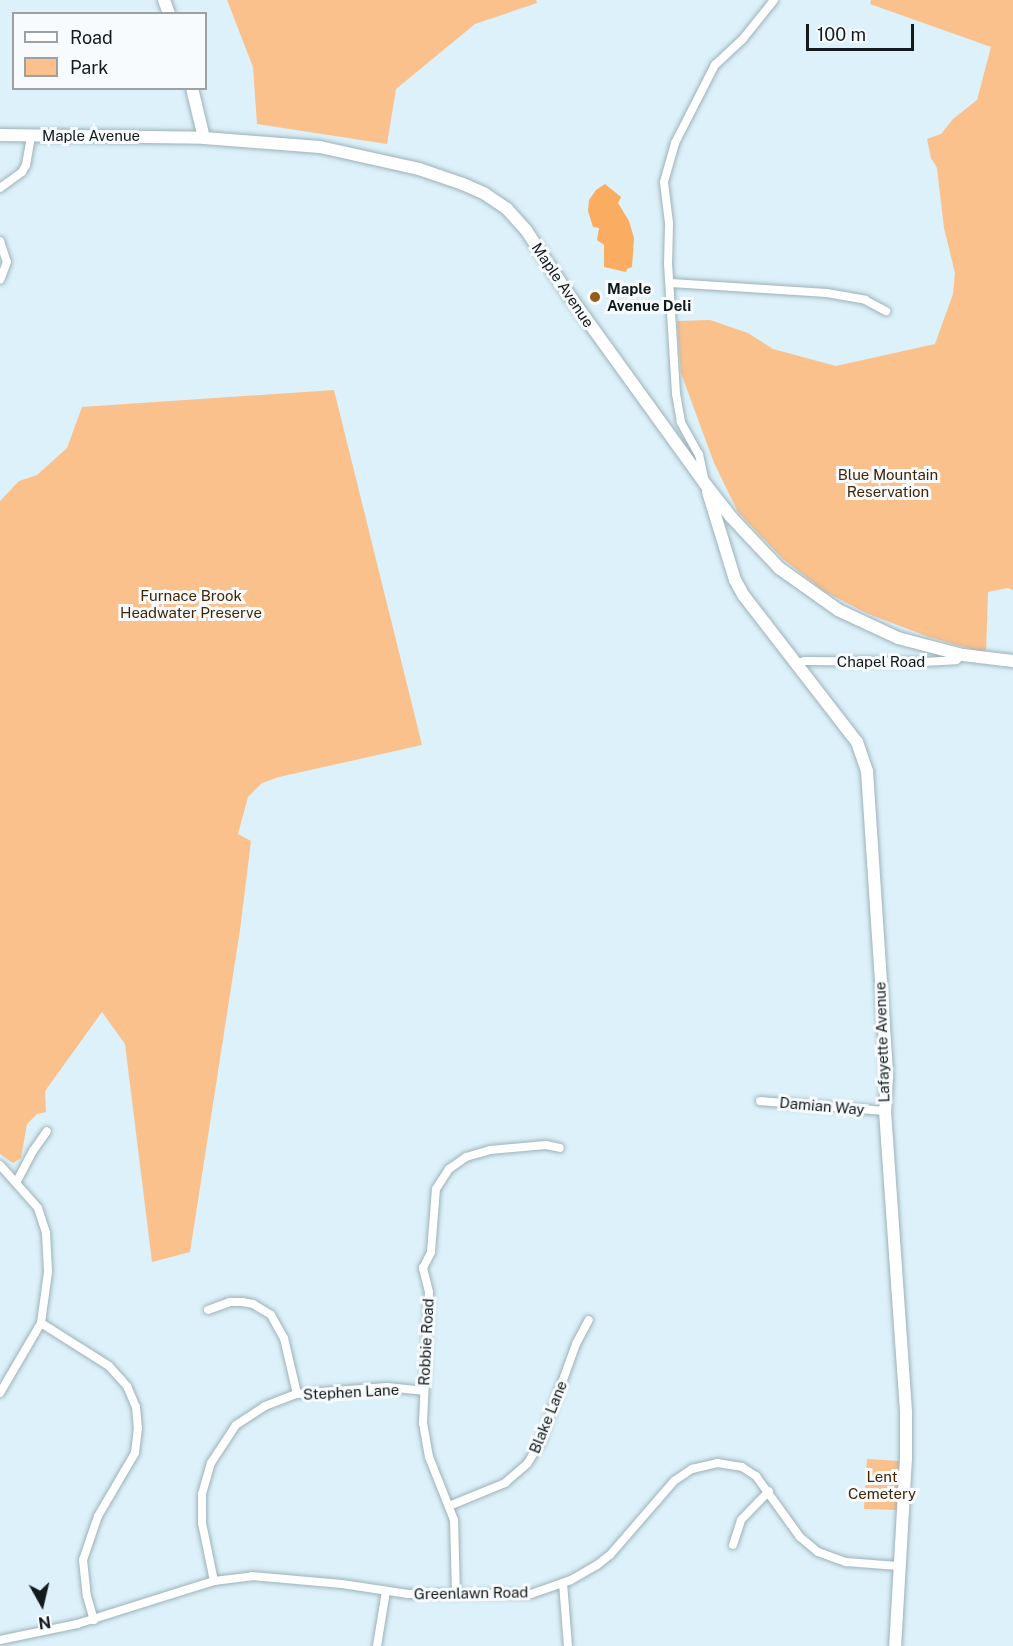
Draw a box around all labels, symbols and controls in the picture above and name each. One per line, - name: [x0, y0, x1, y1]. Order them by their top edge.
- legend: [12, 12, 207, 90]
- scale bar: [809, 12, 917, 50]
- text: 100 m: [817, 24, 866, 45]
- text: Road: [70, 27, 113, 48]
- text: Park: [70, 57, 108, 78]
- street label: Maple Avenue: [42, 127, 140, 145]
- street label: Maple Avenue: [528, 239, 598, 331]
- place label: Maple Avenue Deli: [607, 279, 691, 314]
- marker: Maple Avenue Deli: [588, 290, 602, 304]
- park label: Blue Mountain Reservation: [838, 465, 938, 500]
- park label: Furnace Brook Headwater Preserve: [120, 586, 262, 621]
- street label: Chapel Road: [837, 653, 925, 671]
- street label: Lafayette Avenue: [871, 981, 893, 1103]
- street label: Damian Way: [779, 1093, 865, 1119]
- street label: Robbie Road: [415, 1298, 437, 1386]
- street label: Blake Lane: [525, 1378, 571, 1456]
- street label: Stephen Lane: [303, 1380, 399, 1404]
- park label: Lent Cemetery: [848, 1467, 916, 1502]
- north arrow: [12, 1574, 72, 1634]
- street label: Greenlawn Road: [414, 1583, 528, 1603]
- text: N: [37, 1612, 52, 1633]

